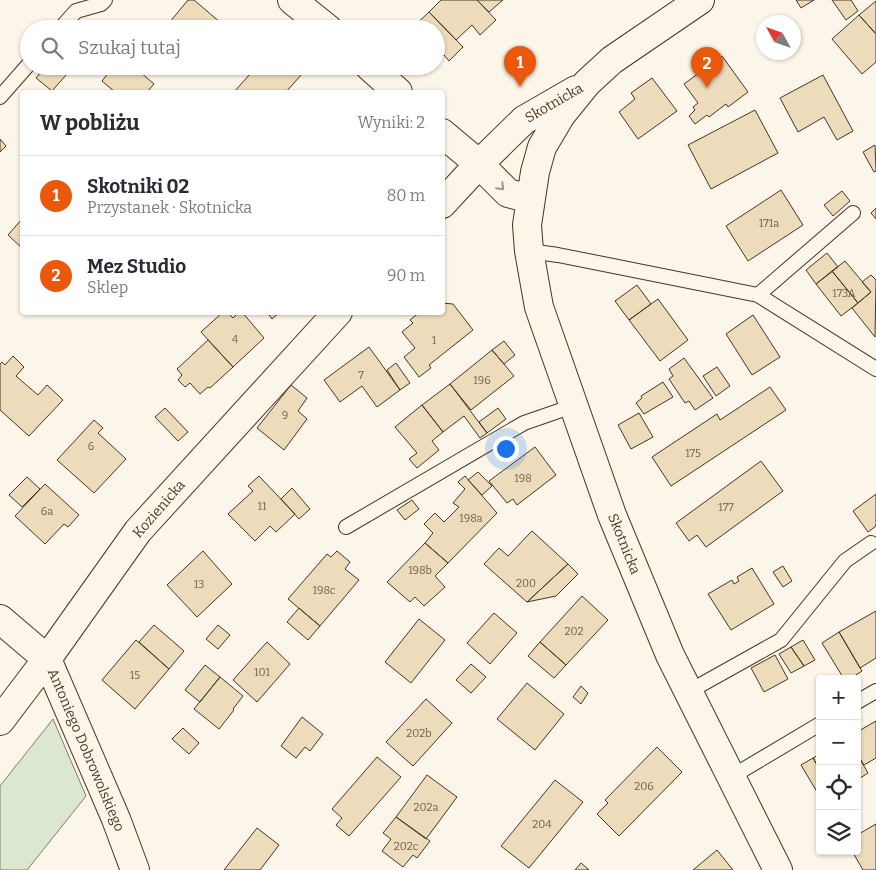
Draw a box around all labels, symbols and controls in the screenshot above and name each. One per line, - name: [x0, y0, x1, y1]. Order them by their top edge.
- north arrow: [756, 15, 801, 60]
- search box: [20, 20, 445, 75]
- icon: search: [38, 34, 66, 62]
- text: Szukaj tutaj: [78, 36, 181, 59]
- pin: 1: [504, 46, 536, 87]
- pin: 2: [691, 47, 723, 88]
- street label: Skotnicka: [522, 79, 586, 126]
- text: W pobliżu: [40, 110, 140, 136]
- text: Wyniki: 2: [358, 113, 425, 132]
- text: Skotniki 02: [87, 175, 189, 198]
- one-way arrow: [495, 181, 504, 190]
- text: 1: [53, 186, 59, 205]
- text: 80 m: [387, 186, 425, 205]
- text: Przystanek · Skotnicka: [87, 198, 252, 217]
- house number: 171a: [759, 217, 779, 230]
- text: Mez Studio: [87, 255, 186, 278]
- text: 2: [51, 266, 61, 285]
- text: 90 m: [387, 266, 425, 285]
- text: Sklep: [87, 278, 128, 297]
- house number: 173A: [832, 287, 856, 300]
- house number: 4: [232, 333, 239, 346]
- house number: 1: [432, 334, 437, 347]
- house number: 7: [358, 369, 364, 382]
- house number: 196: [473, 374, 491, 387]
- house number: 9: [282, 409, 288, 422]
- your location: [493, 436, 519, 462]
- house number: 6: [88, 440, 94, 453]
- house number: 175: [685, 447, 701, 460]
- house number: 198: [514, 472, 532, 485]
- street label: Kozienicka: [129, 476, 189, 541]
- house number: 11: [258, 500, 267, 513]
- house number: 177: [718, 501, 734, 514]
- house number: 6a: [41, 505, 53, 518]
- street label: Skotnicka: [604, 511, 644, 577]
- house number: 198a: [459, 512, 483, 525]
- house number: 198b: [408, 564, 432, 577]
- house number: 200: [516, 577, 536, 590]
- house number: 13: [194, 578, 204, 591]
- house number: 198c: [312, 584, 336, 597]
- house number: 202: [564, 625, 584, 638]
- street label: Antoniego Dobrowolskiego: [44, 666, 128, 834]
- house number: 101: [254, 666, 271, 679]
- house number: 15: [130, 669, 140, 682]
- map controls: [816, 675, 861, 855]
- button: +: [816, 675, 861, 720]
- button: −: [816, 720, 861, 765]
- house number: 202b: [406, 727, 432, 740]
- button: locate: [816, 765, 861, 810]
- house number: 206: [634, 780, 654, 793]
- house number: 202a: [413, 801, 439, 814]
- button: layers: [816, 810, 861, 855]
- house number: 204: [532, 818, 552, 831]
- house number: 202c: [394, 840, 419, 853]

